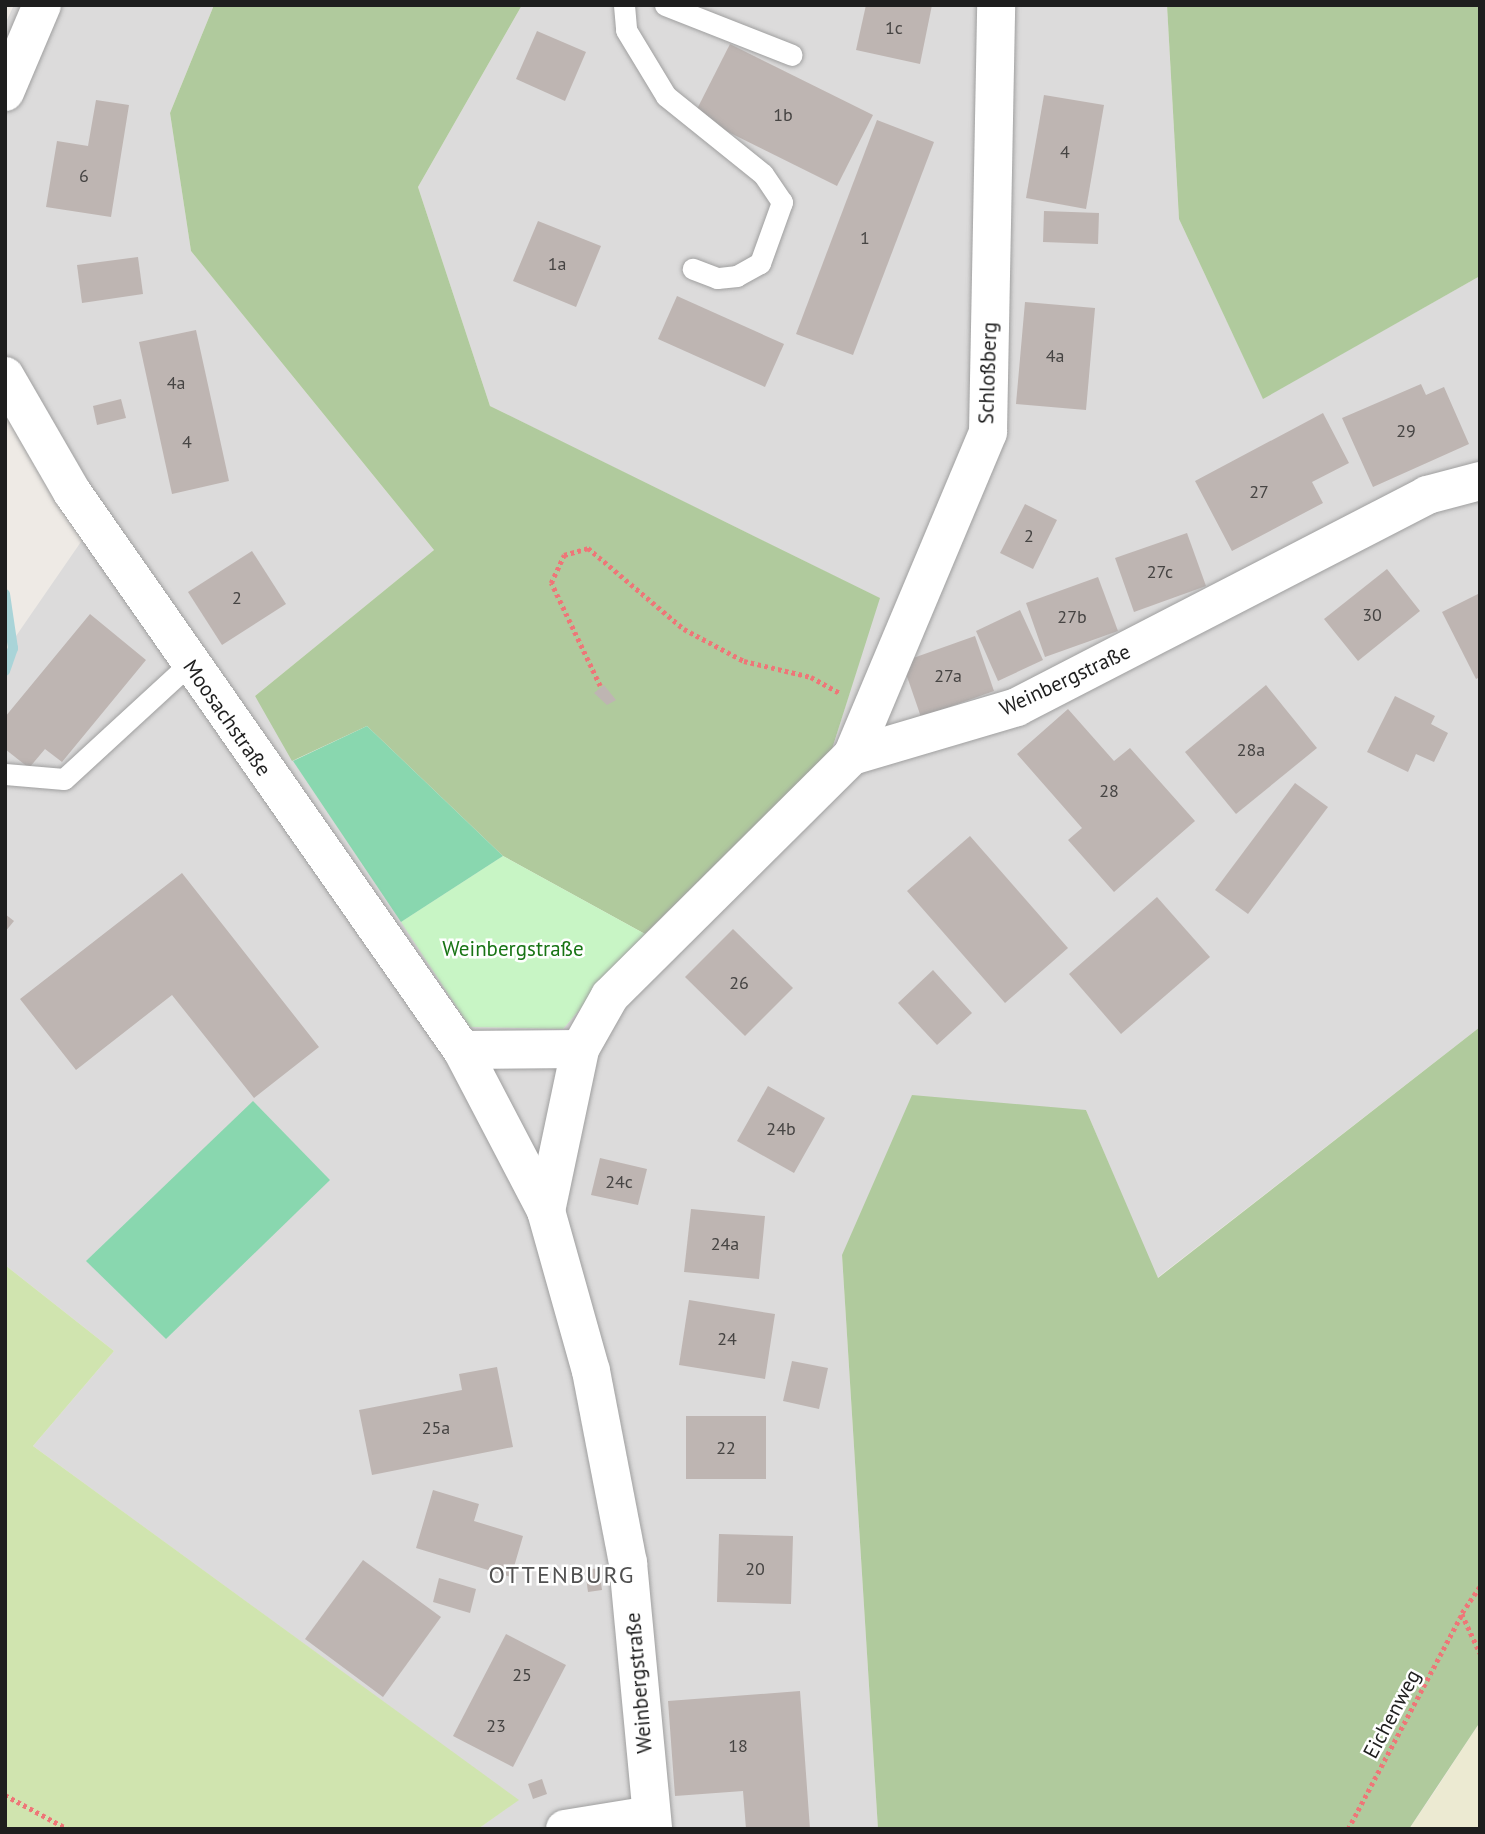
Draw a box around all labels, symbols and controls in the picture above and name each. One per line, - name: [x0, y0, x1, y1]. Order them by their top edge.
- house number: 1c: [885, 17, 903, 39]
- house number: 1b: [773, 104, 793, 126]
- house number: 4: [1060, 141, 1070, 163]
- house number: 6: [79, 165, 89, 187]
- house number: 1: [860, 227, 870, 249]
- house number: 1a: [548, 253, 566, 275]
- street label: Schloßberg: [974, 321, 1002, 425]
- house number: 4a: [1046, 345, 1064, 367]
- house number: 4a: [167, 372, 185, 394]
- house number: 29: [1396, 420, 1416, 442]
- house number: 4: [182, 431, 192, 453]
- house number: 27: [1249, 481, 1269, 503]
- house number: 2: [1024, 525, 1034, 547]
- house number: 27c: [1147, 561, 1173, 583]
- house number: 2: [232, 587, 242, 609]
- house number: 30: [1362, 604, 1382, 626]
- house number: 27b: [1057, 606, 1087, 628]
- street label: Weinbergstraße: [996, 639, 1134, 721]
- street label: Moosachstraße: [178, 655, 276, 781]
- house number: 27a: [934, 665, 962, 687]
- house number: 28a: [1237, 739, 1265, 761]
- house number: 28: [1099, 780, 1119, 802]
- park label: Weinbergstraße: [442, 936, 584, 962]
- house number: 26: [729, 972, 749, 994]
- house number: 24b: [766, 1118, 796, 1140]
- house number: 24c: [605, 1171, 633, 1193]
- house number: 24a: [711, 1233, 739, 1255]
- house number: 24: [717, 1328, 737, 1350]
- house number: 25a: [422, 1417, 450, 1439]
- house number: 22: [716, 1437, 736, 1459]
- house number: 20: [745, 1558, 765, 1580]
- district label: OTTENBURG: [490, 1561, 634, 1589]
- street label: Weinbergstraße: [620, 1612, 658, 1754]
- house number: 25: [512, 1664, 532, 1686]
- street label: Eichenweg: [1358, 1665, 1426, 1763]
- house number: 23: [486, 1715, 506, 1737]
- house number: 18: [728, 1735, 748, 1757]

